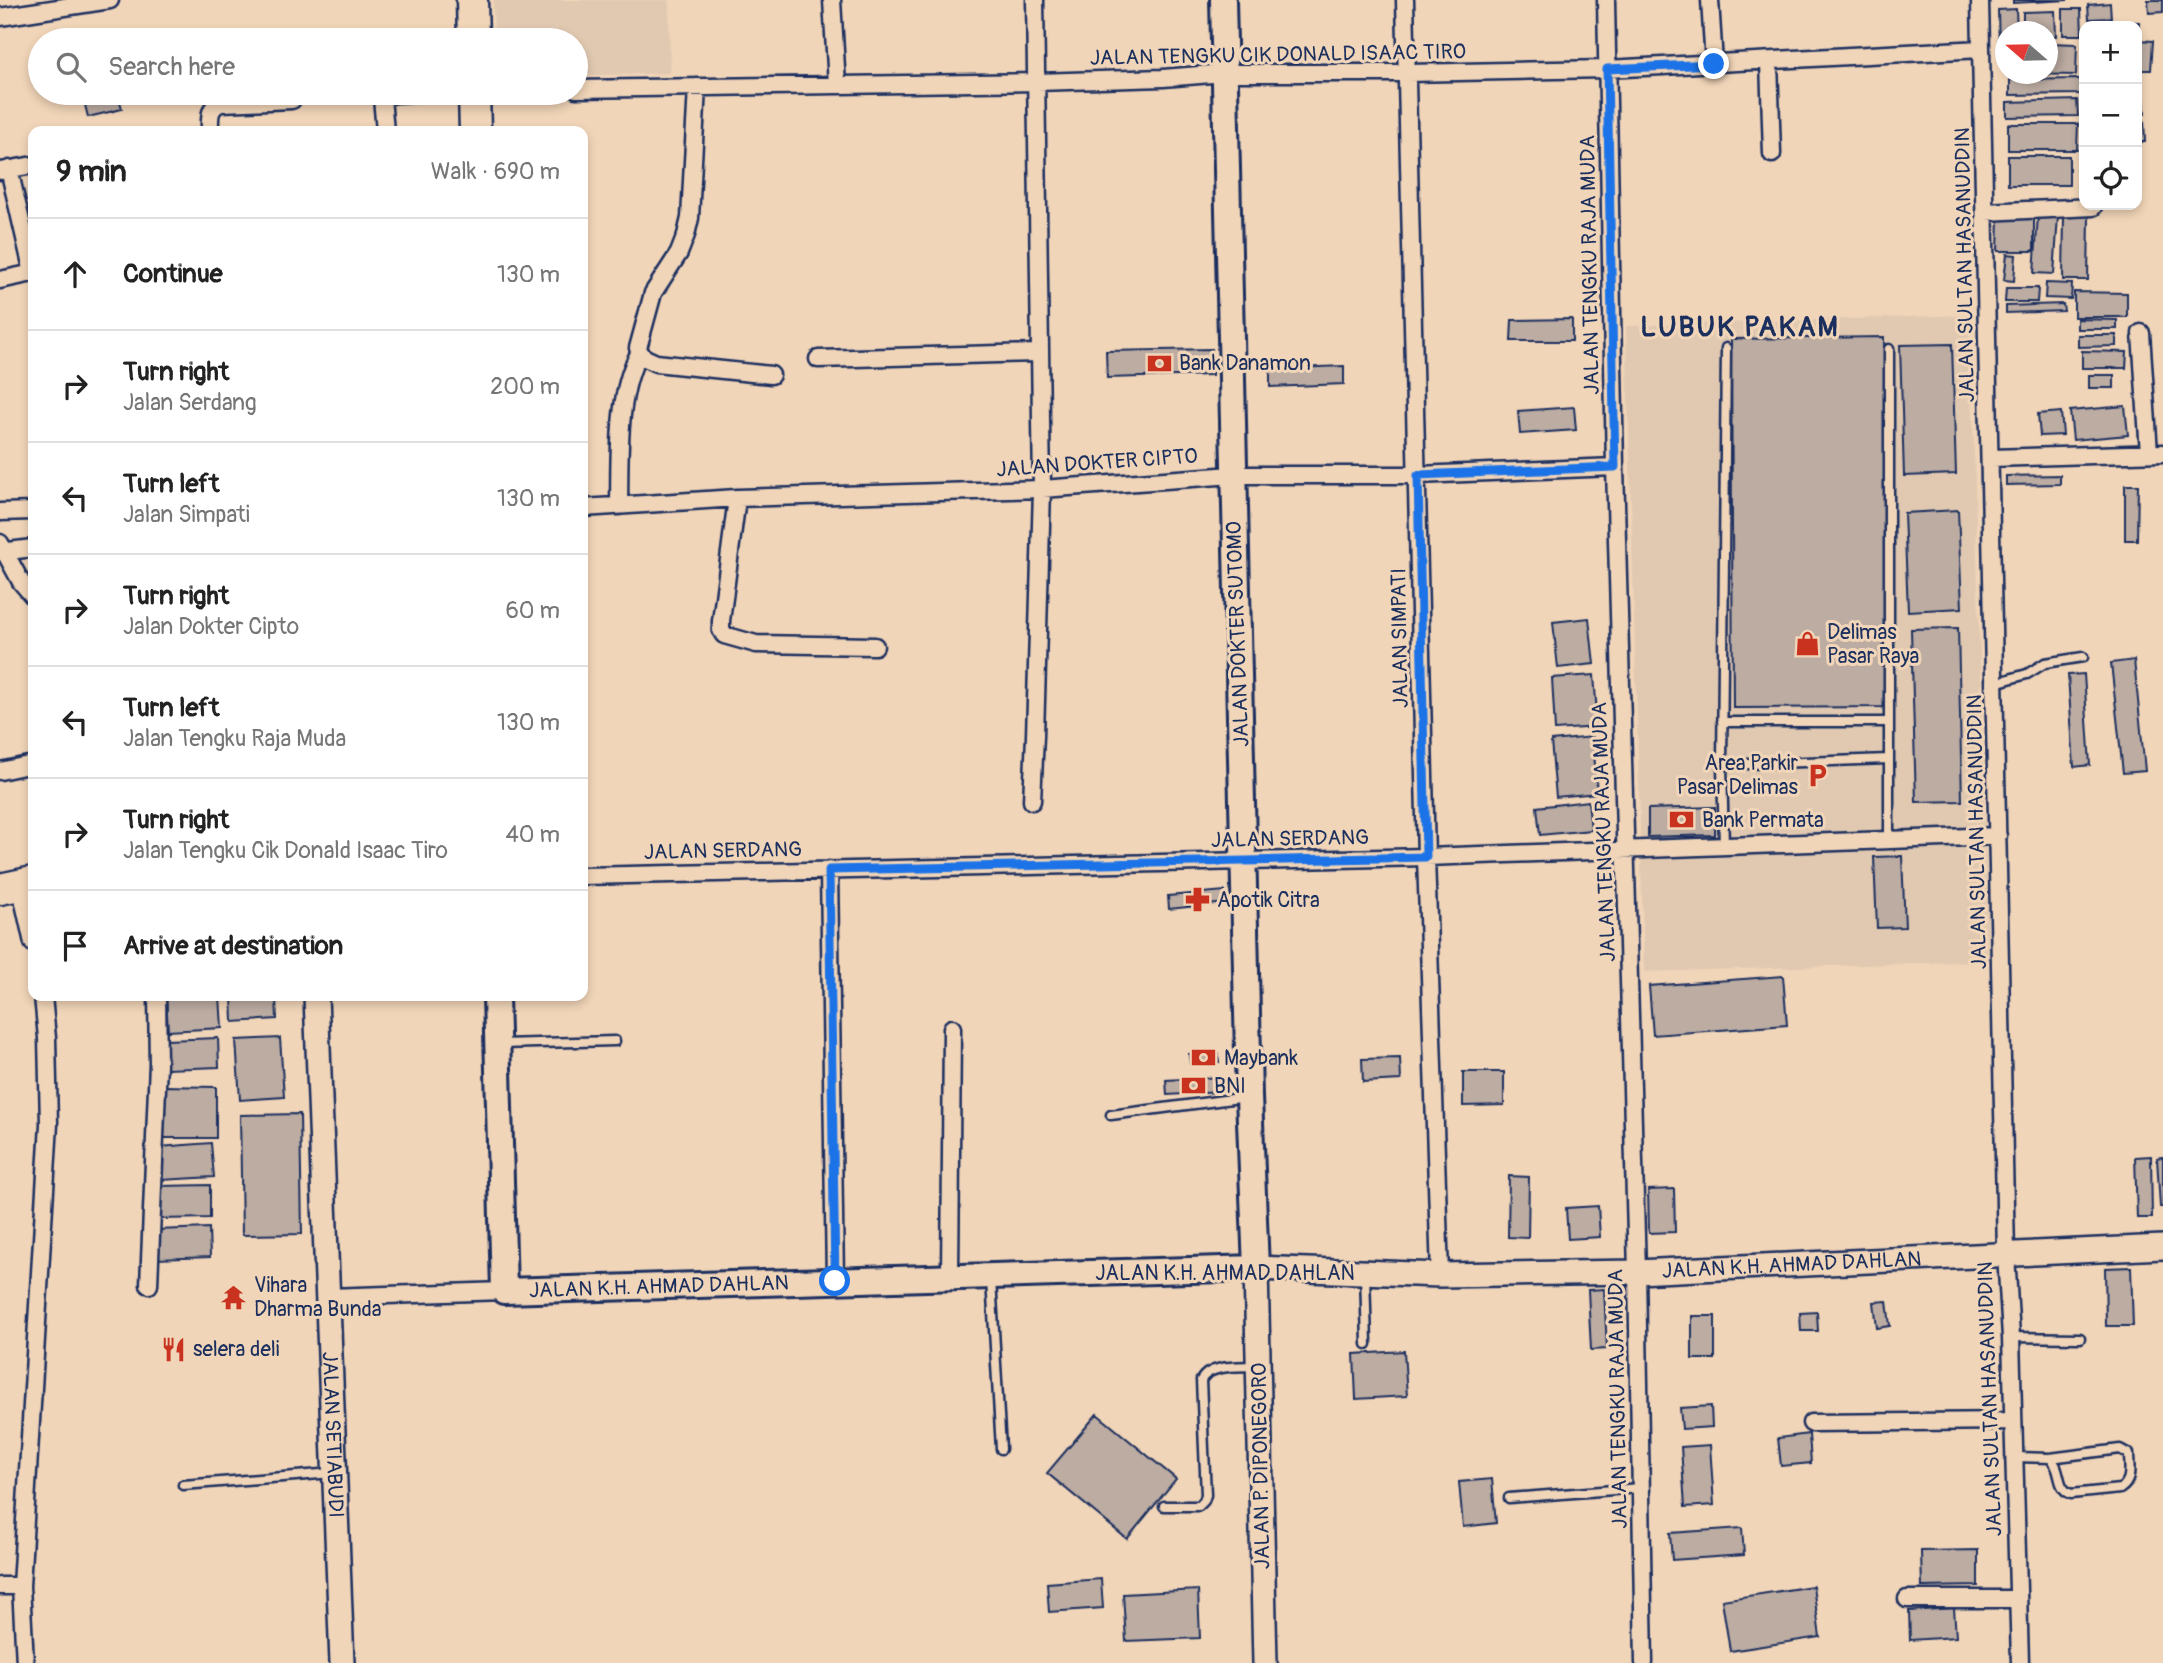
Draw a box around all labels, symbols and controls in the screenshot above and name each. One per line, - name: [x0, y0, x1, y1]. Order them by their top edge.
- north arrow: [1995, 21, 2058, 84]
- map controls: [2079, 21, 2142, 210]
- button: +: [2079, 21, 2142, 84]
- search box: [28, 28, 588, 105]
- street label: JALAN TENGKU CIK DONALD ISAAC TIRO: [1090, 38, 1466, 72]
- icon: search: [52, 48, 90, 86]
- route end: [1698, 48, 1729, 79]
- text: Search here: [108, 51, 235, 83]
- button: −: [2079, 84, 2142, 147]
- street label: JALAN SULTAN HASANUDDIN: [1949, 127, 1981, 403]
- street label: JALAN TENGKU RAJA MUDA: [1574, 135, 1606, 395]
- button: locate: [2079, 147, 2142, 210]
- text: 9 min: [56, 153, 127, 190]
- text: Walk · 690 m: [431, 157, 560, 186]
- icon: ahead: [56, 255, 94, 293]
- text: Continue: [123, 258, 223, 290]
- text: 130 m: [497, 260, 560, 289]
- district label: LUBUK PAKAM: [1640, 310, 1840, 345]
- bank icon: Bank Danamon: [1145, 349, 1173, 377]
- place label: Bank Danamon: [1179, 350, 1311, 377]
- text: Turn right: [123, 356, 229, 388]
- icon: right: [56, 367, 94, 405]
- text: 200 m: [490, 372, 560, 401]
- text: Jalan Serdang: [123, 388, 257, 417]
- street label: JALAN DOKTER CIPTO: [995, 442, 1199, 484]
- text: Turn left: [123, 468, 219, 500]
- icon: left: [56, 479, 94, 517]
- text: 130 m: [497, 484, 560, 513]
- text: Jalan Simpati: [123, 500, 250, 529]
- street label: JALAN DOKTER SUTOMO: [1221, 521, 1255, 747]
- street label: JALAN SIMPATI: [1385, 568, 1415, 708]
- text: Turn right: [123, 580, 229, 612]
- icon: right: [56, 591, 94, 629]
- text: 60 m: [505, 596, 560, 625]
- text: Jalan Dokter Cipto: [123, 612, 299, 641]
- place label: Delimas Pasar Raya: [1827, 619, 1919, 670]
- shop icon: Delimas Pasar Raya: [1793, 630, 1821, 658]
- text: Turn left: [123, 692, 219, 724]
- street label: JALAN SULTAN HASANUDDIN: [1961, 694, 1993, 970]
- street label: JALAN TENGKU RAJA MUDA: [1586, 702, 1622, 962]
- icon: left: [56, 703, 94, 741]
- text: 130 m: [497, 708, 560, 737]
- text: Jalan Tengku Raja Muda: [123, 724, 346, 753]
- place label: Area Parkir Pasar Delimas: [1677, 750, 1799, 801]
- parking icon: Area Parkir Pasar Delimas: [1804, 761, 1832, 789]
- text: Turn right: [123, 804, 229, 836]
- bank icon: Bank Permata: [1668, 806, 1696, 834]
- place label: Bank Permata: [1702, 807, 1824, 834]
- icon: right: [56, 815, 94, 853]
- text: 40 m: [506, 820, 560, 849]
- street label: JALAN SERDANG: [1211, 824, 1369, 854]
- text: Jalan Tengku Cik Donald Isaac Tiro: [123, 836, 448, 865]
- street label: JALAN SERDANG: [644, 836, 802, 866]
- pharmacy icon: Apotik Citra: [1183, 886, 1211, 914]
- place label: Apotik Citra: [1217, 887, 1320, 914]
- icon: arrive: [56, 927, 94, 965]
- text: Arrive at destination: [123, 930, 343, 962]
- bank icon: Maybank: [1190, 1044, 1218, 1072]
- place label: Maybank: [1224, 1045, 1298, 1072]
- bank icon: BNI: [1180, 1072, 1208, 1100]
- place label: BNI: [1214, 1073, 1246, 1100]
- street label: JALAN K.H. AHMAD DAHLAN: [1661, 1245, 1922, 1284]
- street label: JALAN K.H. AHMAD DAHLAN: [1095, 1260, 1355, 1287]
- street label: JALAN SULTAN HASANUDDIN: [1972, 1261, 2008, 1537]
- route start: [819, 1265, 850, 1296]
- street label: JALAN K.H. AHMAD DAHLAN: [529, 1269, 789, 1304]
- street label: JALAN TENGKU RAJA MUDA: [1602, 1269, 1634, 1529]
- place label: Vihara Dharma Bunda: [254, 1272, 382, 1323]
- temple icon: Vihara Dharma Bunda: [220, 1283, 248, 1311]
- restaurant icon: selera deli: [159, 1335, 187, 1363]
- place label: selera deli: [193, 1336, 280, 1363]
- street label: JALAN SETIABUDI: [316, 1351, 350, 1518]
- street label: JALAN P. DIPONEGORO: [1246, 1362, 1276, 1570]

